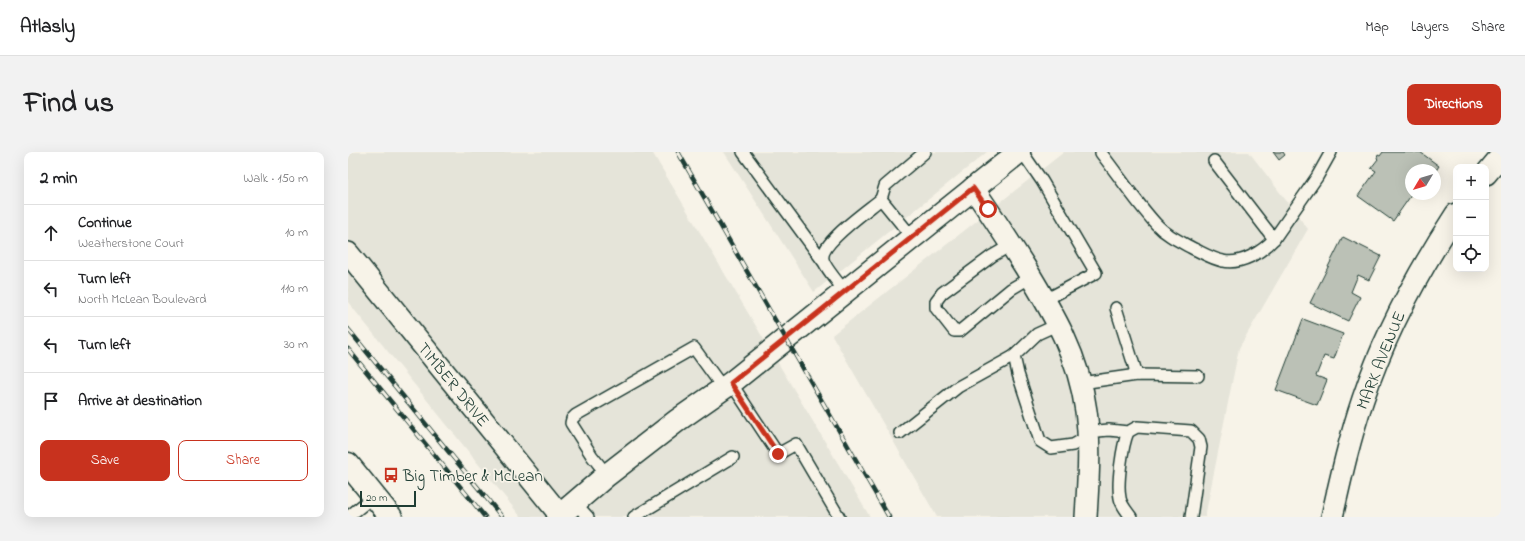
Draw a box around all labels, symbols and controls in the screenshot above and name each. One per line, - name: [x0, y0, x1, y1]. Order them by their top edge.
- text: Atlasly: [20, 14, 75, 41]
- text: Map: [1365, 17, 1389, 38]
- text: Layers: [1411, 17, 1449, 38]
- text: Share: [1471, 17, 1505, 38]
- text: Find us: [24, 84, 114, 125]
- button: Directions: [1407, 84, 1501, 125]
- north arrow: [1405, 164, 1441, 200]
- map controls: [1453, 164, 1489, 272]
- button: +: [1453, 164, 1489, 200]
- text: 2 min: [40, 166, 77, 191]
- text: Walk · 150 m: [243, 169, 308, 188]
- route start: [979, 200, 997, 218]
- button: −: [1453, 200, 1489, 236]
- text: Continue: [78, 212, 132, 234]
- icon: ahead: [40, 222, 62, 244]
- text: 10 m: [285, 223, 308, 242]
- text: Weatherstone Court: [78, 234, 184, 253]
- button: locate: [1453, 236, 1489, 272]
- text: Turn left: [78, 268, 131, 290]
- icon: left: [40, 278, 62, 300]
- text: 110 m: [281, 279, 308, 298]
- text: North McLean Boulevard: [78, 290, 207, 309]
- street label: MARK AVENUE: [1350, 308, 1412, 413]
- icon: left: [40, 334, 62, 356]
- text: Turn left: [78, 334, 131, 356]
- text: 30 m: [284, 335, 308, 354]
- street label: TIMBER DRIVE: [411, 337, 495, 433]
- icon: arrive: [40, 390, 62, 412]
- text: Arrive at destination: [78, 390, 202, 412]
- button: Save: [40, 440, 170, 481]
- button: Share: [178, 440, 308, 481]
- route end: [769, 445, 787, 463]
- place label: Big Timber & McLean: [402, 464, 543, 491]
- bus stop icon: Big Timber & McLean: [382, 466, 400, 484]
- scale bar: [360, 489, 416, 508]
- text: 20 m: [366, 490, 388, 506]

